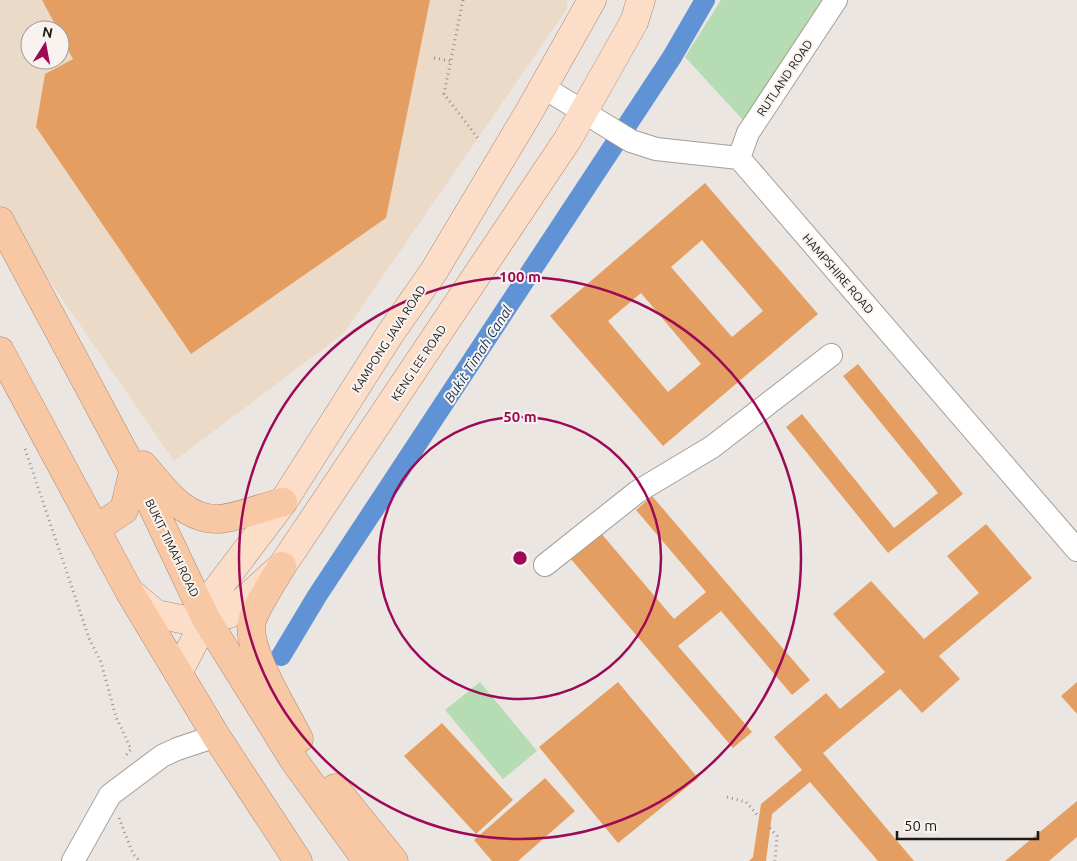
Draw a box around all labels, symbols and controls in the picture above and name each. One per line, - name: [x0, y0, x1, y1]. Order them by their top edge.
- north arrow: [20, 20, 70, 70]
- text: N: [41, 23, 54, 41]
- street label: RUTLAND ROAD: [754, 37, 815, 118]
- street label: HAMPSHIRE ROAD: [800, 231, 877, 316]
- text: 100 m: [499, 268, 541, 285]
- street label: KAMPONG JAVA ROAD: [349, 283, 428, 395]
- water label: Bukit Timah Canal: [441, 303, 515, 405]
- street label: KENG LEE ROAD: [388, 322, 449, 403]
- text: 50 m: [503, 408, 537, 425]
- street label: BUKIT TIMAH ROAD: [143, 497, 202, 599]
- centre of rings: [511, 549, 529, 567]
- scale bar: [897, 808, 1038, 840]
- text: 50 m: [904, 817, 937, 834]

